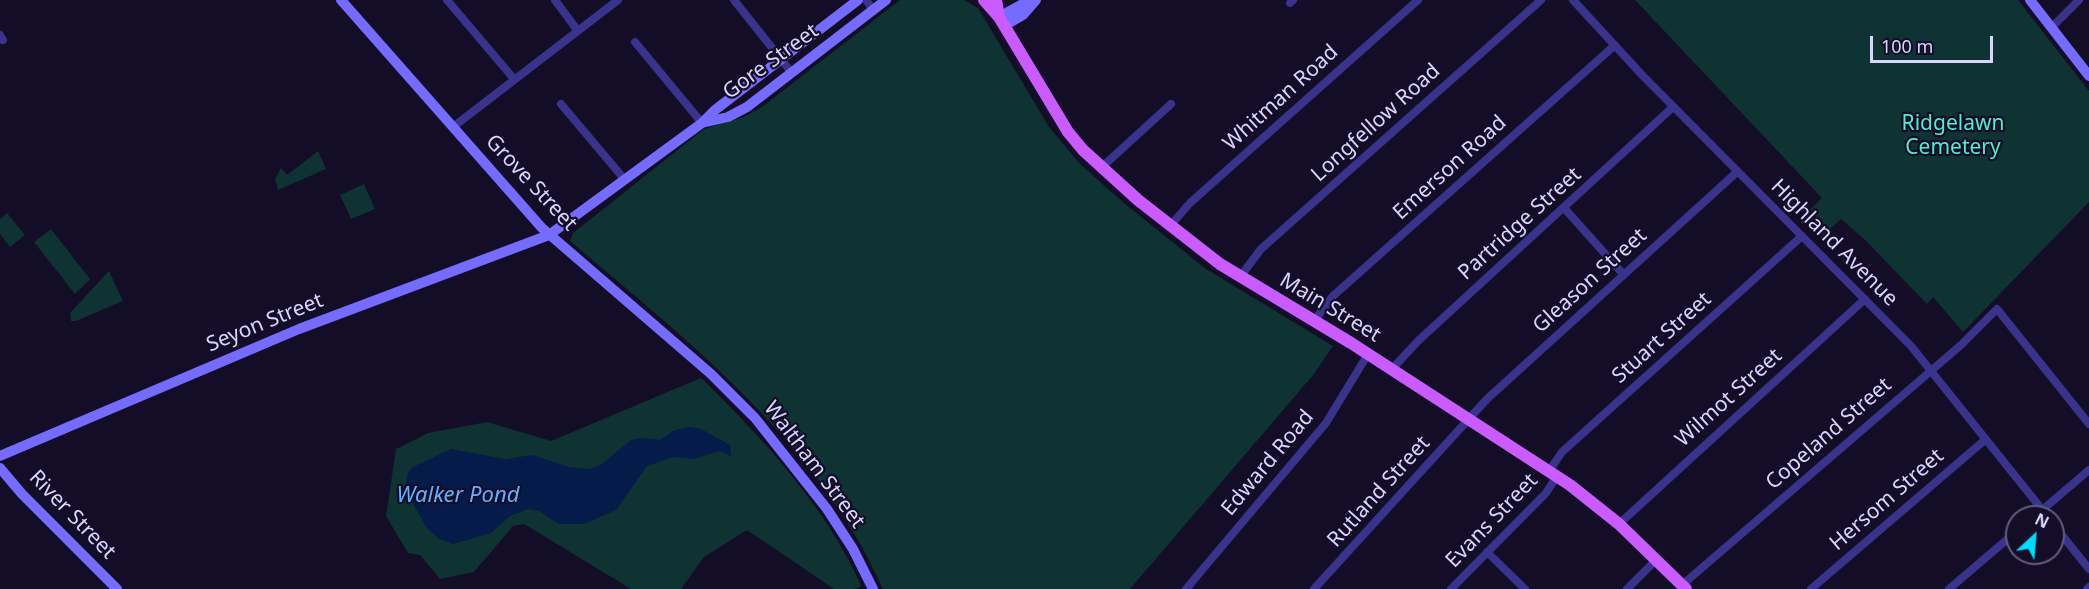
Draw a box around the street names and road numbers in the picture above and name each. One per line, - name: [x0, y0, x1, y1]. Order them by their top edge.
- street label: Gore Street: [718, 19, 824, 105]
- street label: Whitman Road: [1218, 40, 1344, 156]
- street label: Longfellow Road: [1307, 59, 1445, 187]
- street label: Emerson Road: [1388, 111, 1512, 225]
- street label: Grove Street: [480, 130, 582, 236]
- street label: Partridge Street: [1453, 162, 1587, 286]
- street label: Highland Avenue: [1765, 174, 1903, 312]
- street label: Gleason Street: [1528, 223, 1652, 339]
- street label: Main Street: [1275, 268, 1385, 348]
- street label: Stuart Street: [1607, 287, 1717, 389]
- street label: Seyon Street: [203, 288, 327, 358]
- street label: Wilmot Street: [1671, 344, 1787, 452]
- street label: Copeland Street: [1761, 373, 1897, 495]
- street label: Waltham Street: [758, 397, 870, 533]
- street label: Edward Road: [1217, 405, 1319, 521]
- street label: Rutland Street: [1323, 431, 1435, 553]
- street label: Hersom Street: [1825, 444, 1949, 556]
- street label: River Street: [23, 465, 121, 565]
- street label: Evans Street: [1441, 469, 1543, 573]

